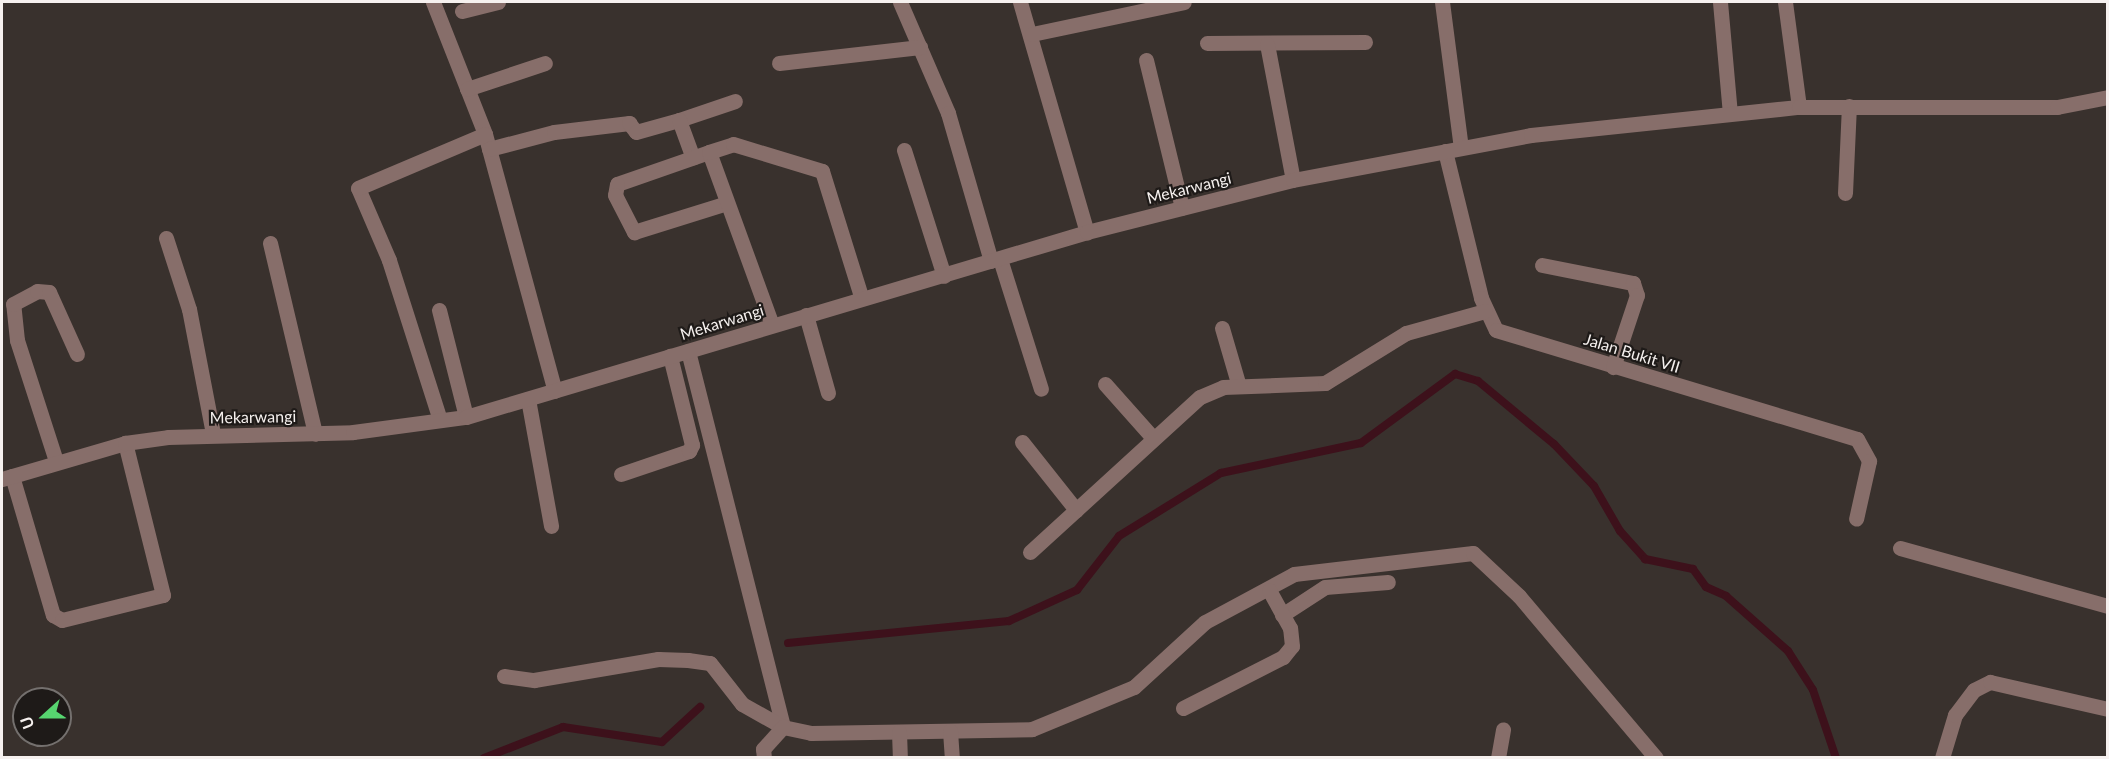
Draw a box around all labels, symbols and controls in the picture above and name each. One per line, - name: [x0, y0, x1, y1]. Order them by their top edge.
- street label: Mekarwangi: [1145, 168, 1233, 208]
- street label: Mekarwangi: [678, 300, 766, 344]
- street label: Jalan Bukit VII: [1581, 329, 1683, 377]
- street label: Mekarwangi: [210, 407, 296, 427]
- north arrow: [12, 687, 72, 747]
- text: U: [16, 714, 38, 732]

